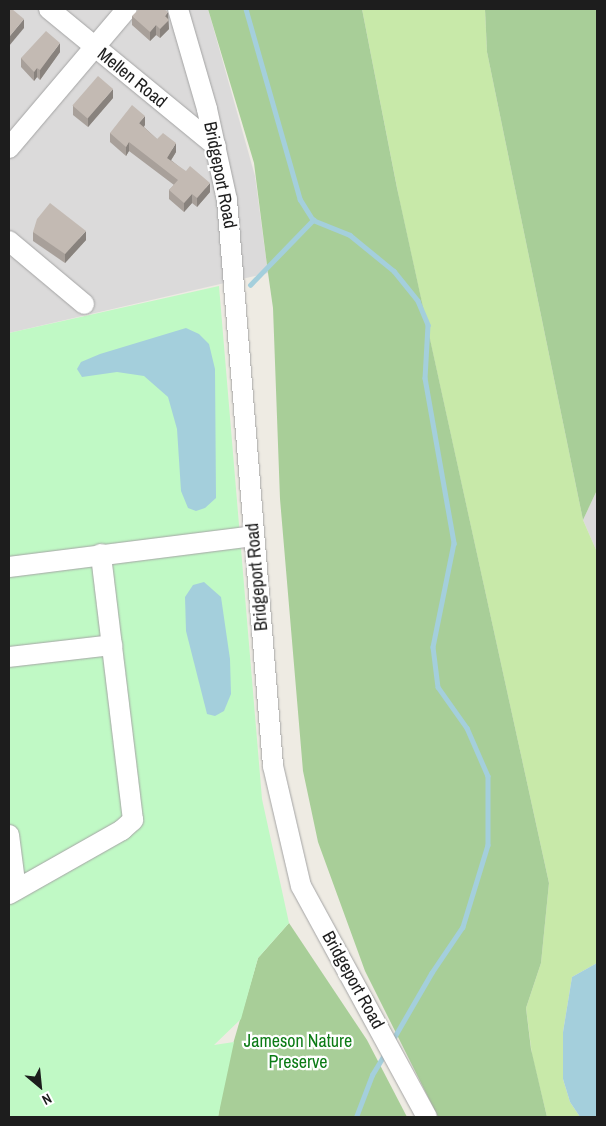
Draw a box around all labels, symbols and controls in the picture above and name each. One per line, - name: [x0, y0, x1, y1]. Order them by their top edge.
- street label: Mellen Road: [93, 44, 171, 112]
- street label: Bridgeport Road: [199, 120, 241, 230]
- street label: Bridgeport Road: [242, 522, 272, 632]
- street label: Bridgeport Road: [317, 927, 389, 1033]
- park label: Jameson Nature Preserve: [244, 1031, 352, 1074]
- north arrow: [15, 1061, 65, 1111]
- text: N: [39, 1089, 55, 1109]

